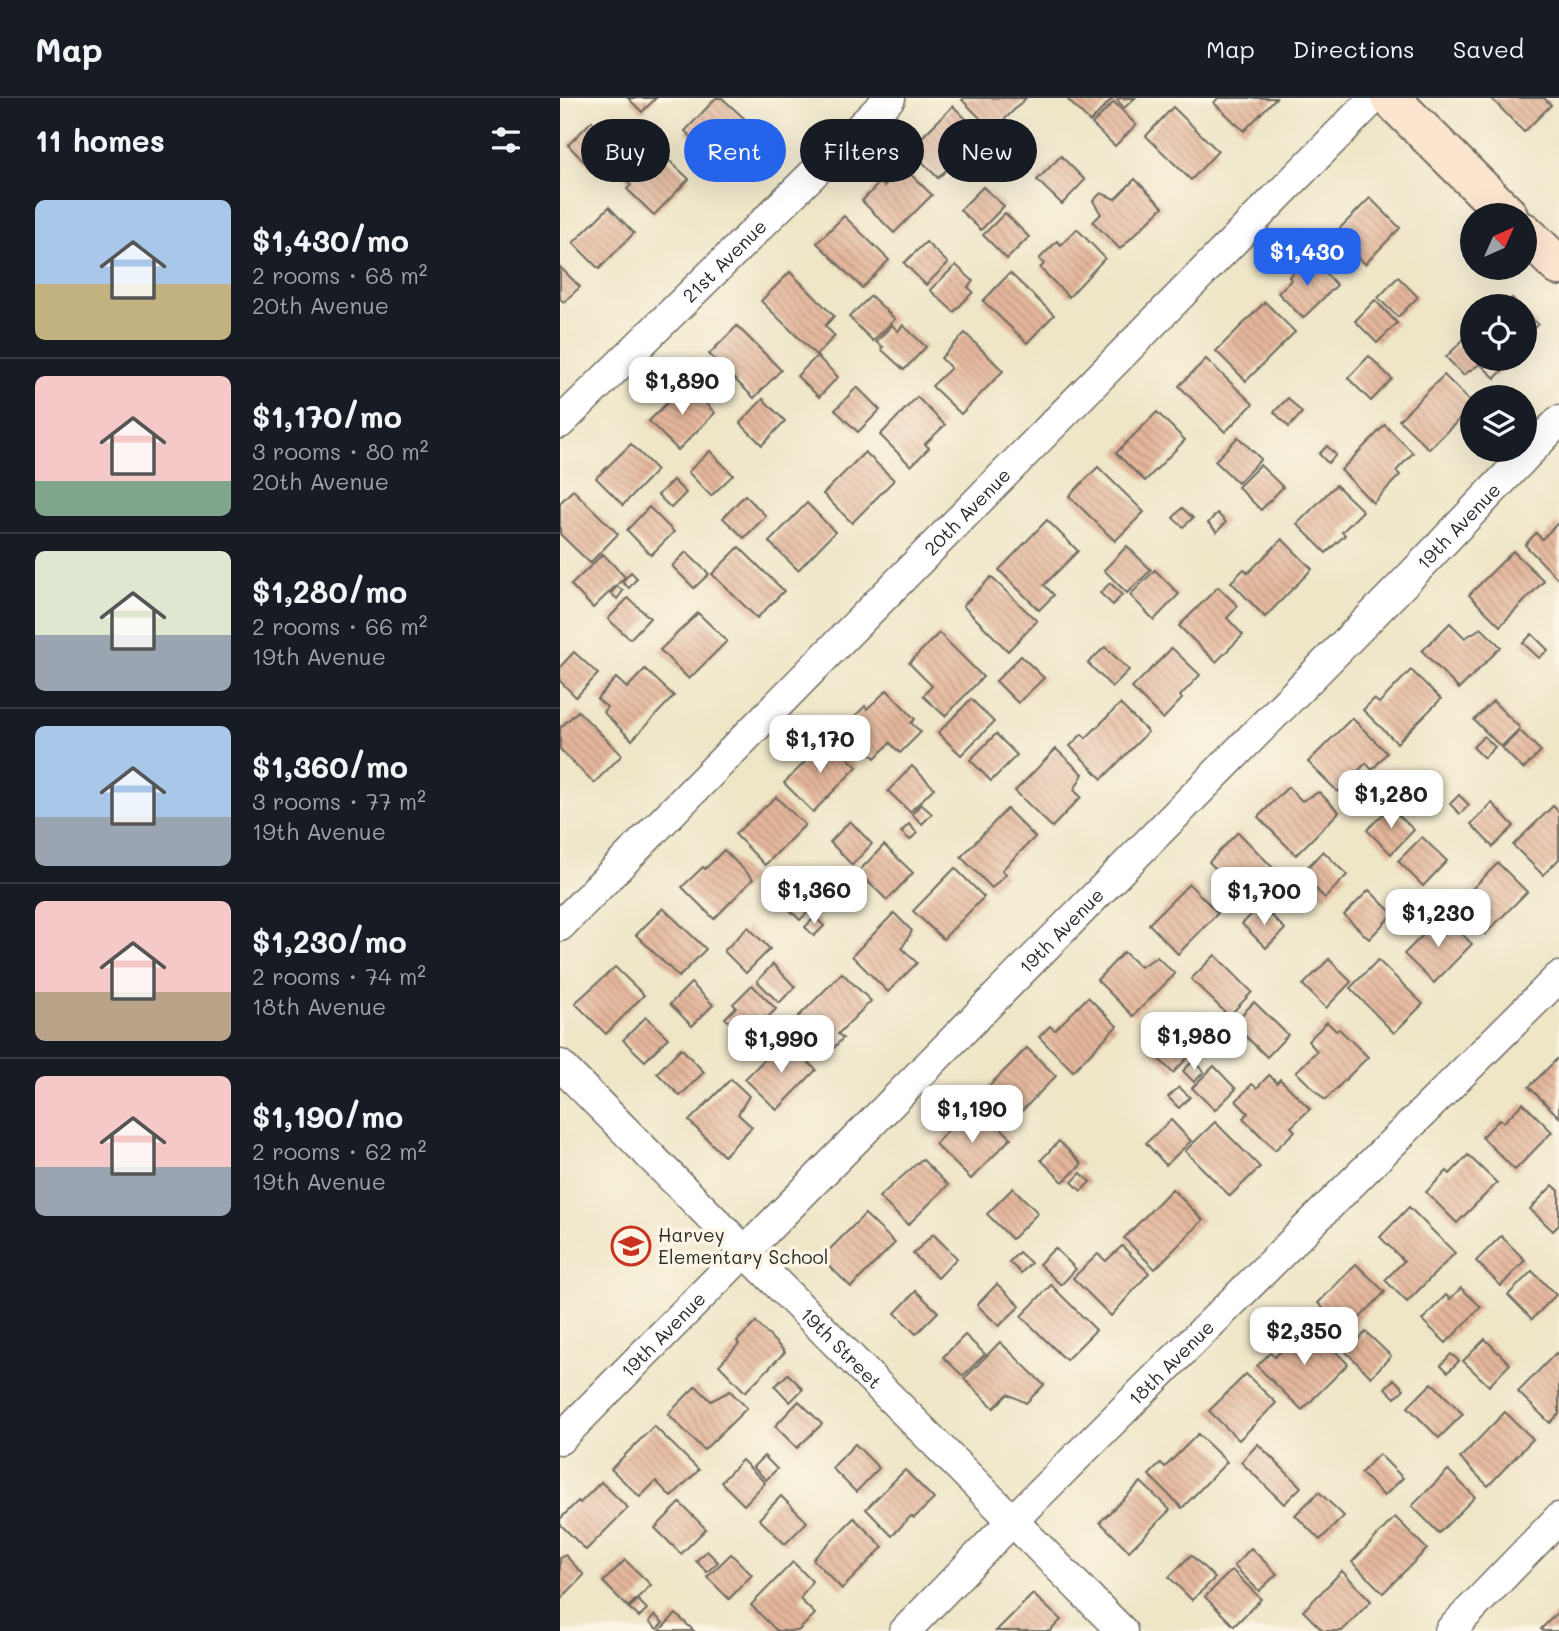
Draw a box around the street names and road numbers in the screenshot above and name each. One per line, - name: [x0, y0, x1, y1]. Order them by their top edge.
- street label: 21st Avenue: [677, 214, 772, 308]
- street label: 20th Avenue: [918, 462, 1016, 560]
- street label: 19th Avenue: [1411, 477, 1506, 574]
- street label: 19th Avenue: [1013, 882, 1109, 978]
- street label: 19th Avenue: [615, 1286, 711, 1382]
- street label: 19th Street: [795, 1302, 888, 1394]
- street label: 18th Avenue: [1123, 1314, 1219, 1410]

